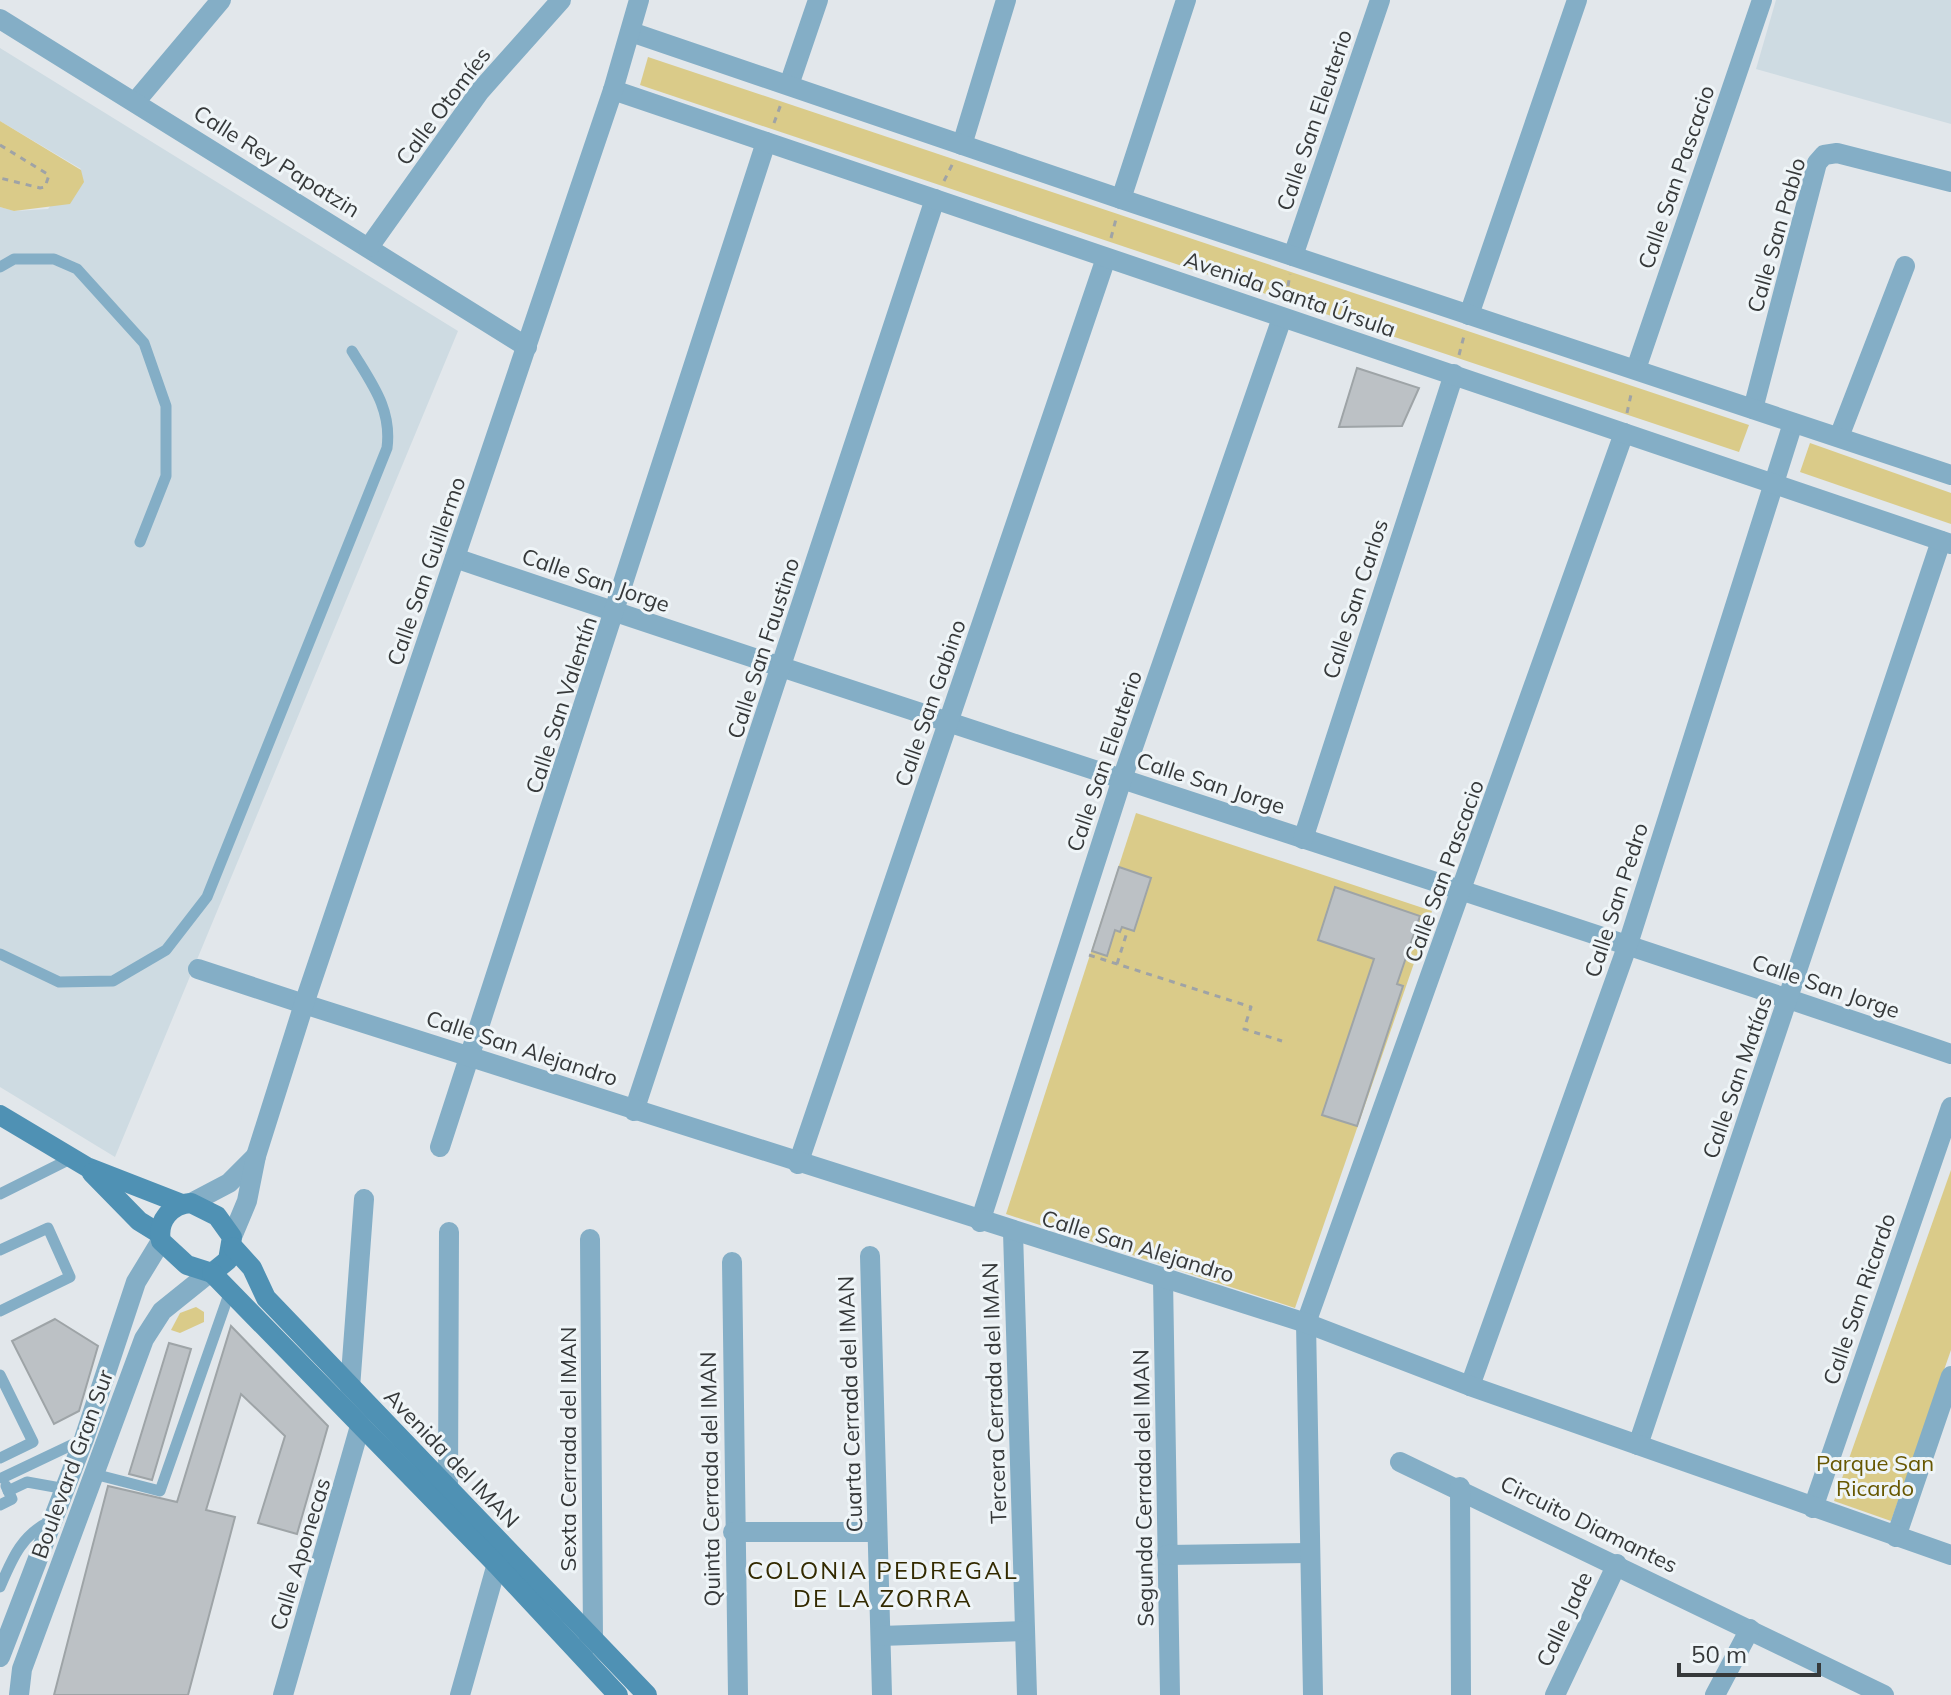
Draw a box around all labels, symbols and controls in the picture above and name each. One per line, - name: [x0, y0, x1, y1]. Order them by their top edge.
- street label: Calle San Eleuterio: [1270, 26, 1358, 214]
- street label: Calle Otomíes: [389, 41, 497, 171]
- street label: Calle San Pascacio: [1631, 82, 1721, 272]
- street label: Calle Rey Papatzin: [189, 99, 365, 223]
- street label: Calle San Pablo: [1741, 154, 1811, 316]
- street label: Avenida Santa Úrsula: [1181, 245, 1399, 343]
- street label: Calle San Guillermo: [381, 473, 471, 669]
- street label: Calle San Carlos: [1316, 516, 1394, 682]
- street label: Calle San Jorge: [518, 542, 674, 618]
- street label: Calle San Faustino: [721, 554, 805, 742]
- street label: Calle San Valentín: [519, 613, 603, 797]
- street label: Calle San Gabino: [888, 616, 972, 790]
- street label: Calle San Eleuterio: [1060, 667, 1148, 855]
- street label: Calle San Jorge: [1133, 746, 1289, 820]
- street label: Calle San Pascacio: [1398, 776, 1490, 966]
- street label: Calle San Pedro: [1578, 819, 1654, 981]
- street label: Calle San Jorge: [1748, 948, 1904, 1024]
- street label: Calle San Matías: [1696, 992, 1778, 1162]
- street label: Calle San Alejandro: [423, 1004, 621, 1092]
- street label: Calle San Alejandro: [1038, 1203, 1238, 1289]
- street label: Calle San Ricardo: [1817, 1209, 1901, 1389]
- street label: Tercera Cerrada del IMAN: [975, 1262, 1013, 1524]
- street label: Cuarta Cerrada del IMAN: [832, 1275, 868, 1533]
- street label: Sexta Cerrada del IMAN: [554, 1327, 582, 1571]
- street label: Segunda Cerrada del IMAN: [1127, 1349, 1159, 1627]
- street label: Quinta Cerrada del IMAN: [694, 1351, 726, 1607]
- street label: Boulevard Gran Sur: [25, 1366, 119, 1562]
- street label: Avenida del IMAN: [378, 1383, 526, 1533]
- park label: Parque San Ricardo: [1816, 1449, 1934, 1502]
- street label: Circuito Diamantes: [1496, 1469, 1682, 1579]
- street label: Calle Aponecas: [264, 1474, 336, 1634]
- district label: COLONIA PEDREGAL DE LA ZORRA: [747, 1555, 1019, 1613]
- street label: Calle Jade: [1530, 1567, 1598, 1671]
- scale bar: [1679, 1627, 1819, 1677]
- text: 50 m: [1691, 1639, 1747, 1669]

